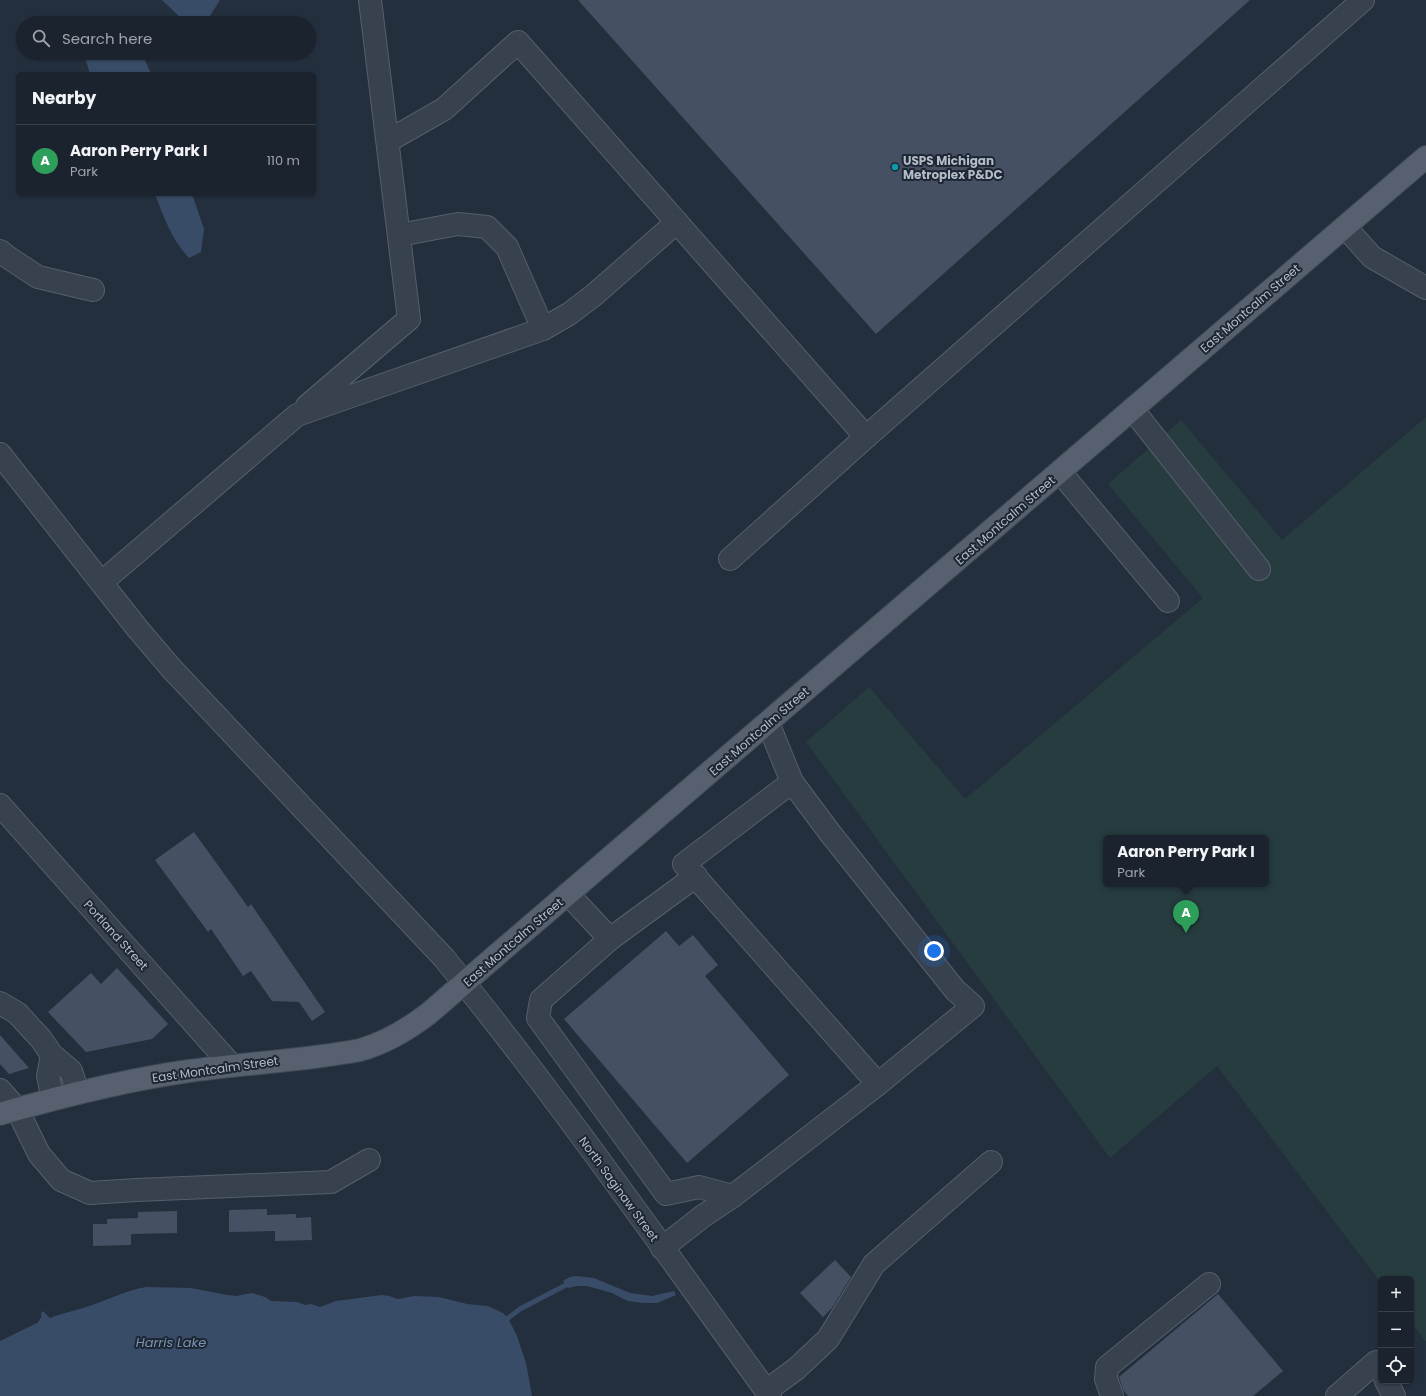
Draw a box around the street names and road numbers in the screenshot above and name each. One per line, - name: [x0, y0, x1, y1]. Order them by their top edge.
- street label: East Montcalm Street: [1196, 260, 1304, 356]
- street label: East Montcalm Street: [951, 472, 1059, 568]
- street label: East Montcalm Street: [705, 683, 813, 779]
- street label: East Montcalm Street: [459, 894, 567, 990]
- street label: Portland Street: [80, 896, 152, 974]
- street label: East Montcalm Street: [151, 1052, 279, 1086]
- street label: North Saginaw Street: [575, 1133, 663, 1245]

